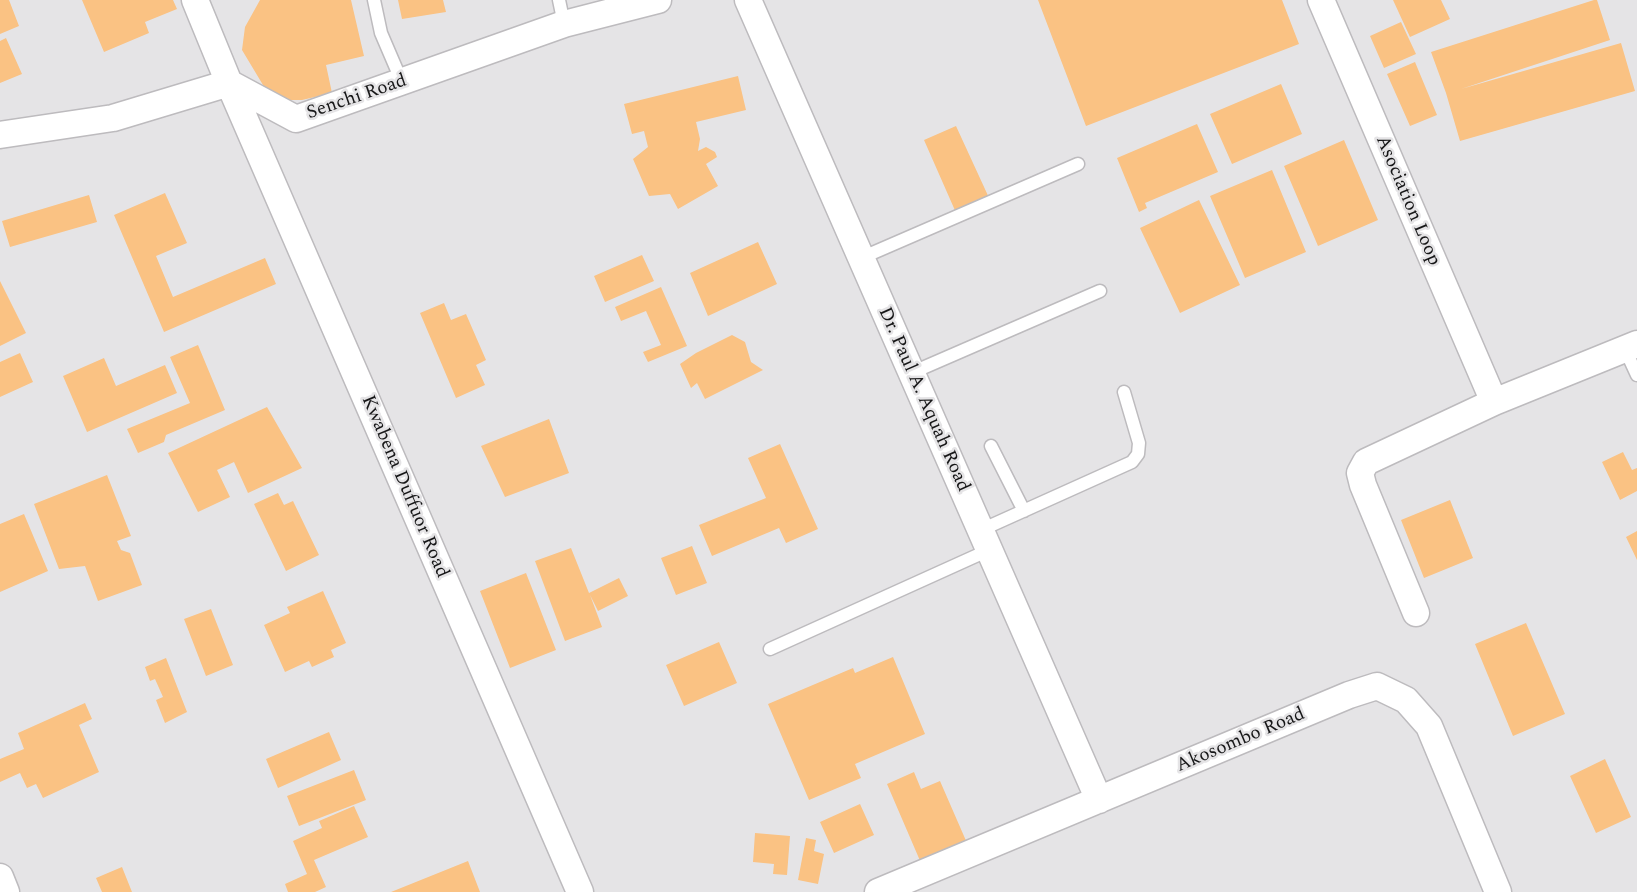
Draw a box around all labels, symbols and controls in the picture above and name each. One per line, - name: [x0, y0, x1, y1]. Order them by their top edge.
- street label: Senchi Road: [304, 70, 410, 126]
- street label: Asociation Loop: [1369, 133, 1445, 269]
- street label: Dr. Paul A. Aquah Road: [872, 304, 974, 496]
- street label: Kwabena Duffuor Road: [355, 392, 453, 582]
- street label: Akosombo Road: [1173, 704, 1309, 778]

